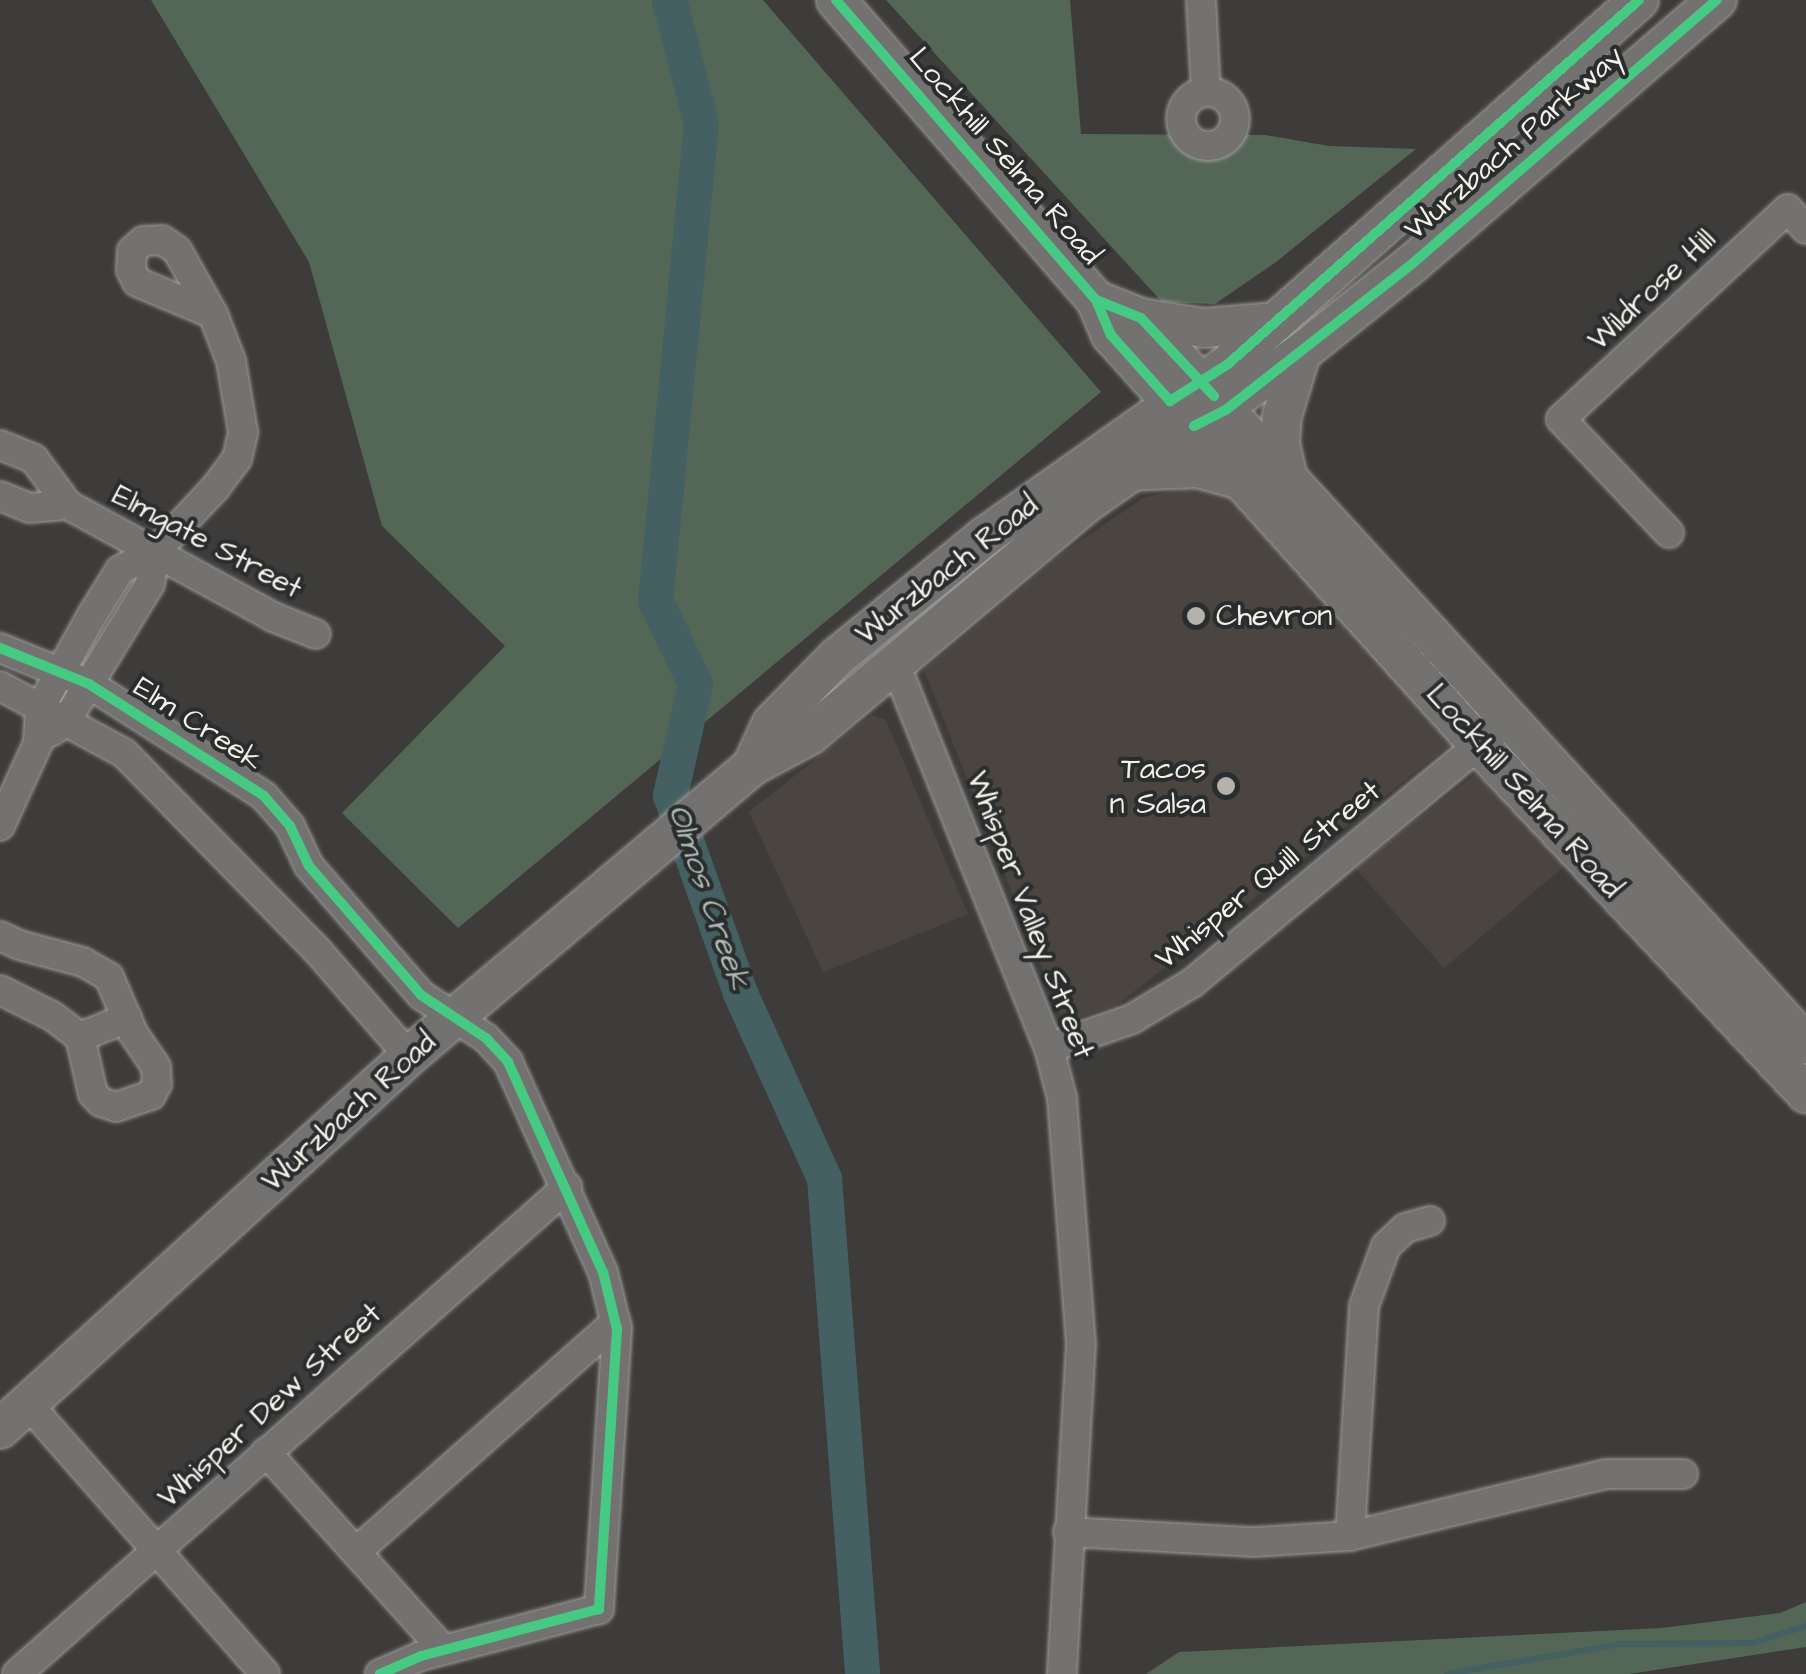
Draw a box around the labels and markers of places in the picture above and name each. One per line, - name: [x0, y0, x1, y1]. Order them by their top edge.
- place label: Chevron: [1216, 598, 1332, 634]
- marker: Chevron: [1185, 605, 1207, 627]
- place label: Tacos n Salsa: [1109, 751, 1206, 822]
- marker: Tacos n Salsa: [1215, 775, 1237, 797]

